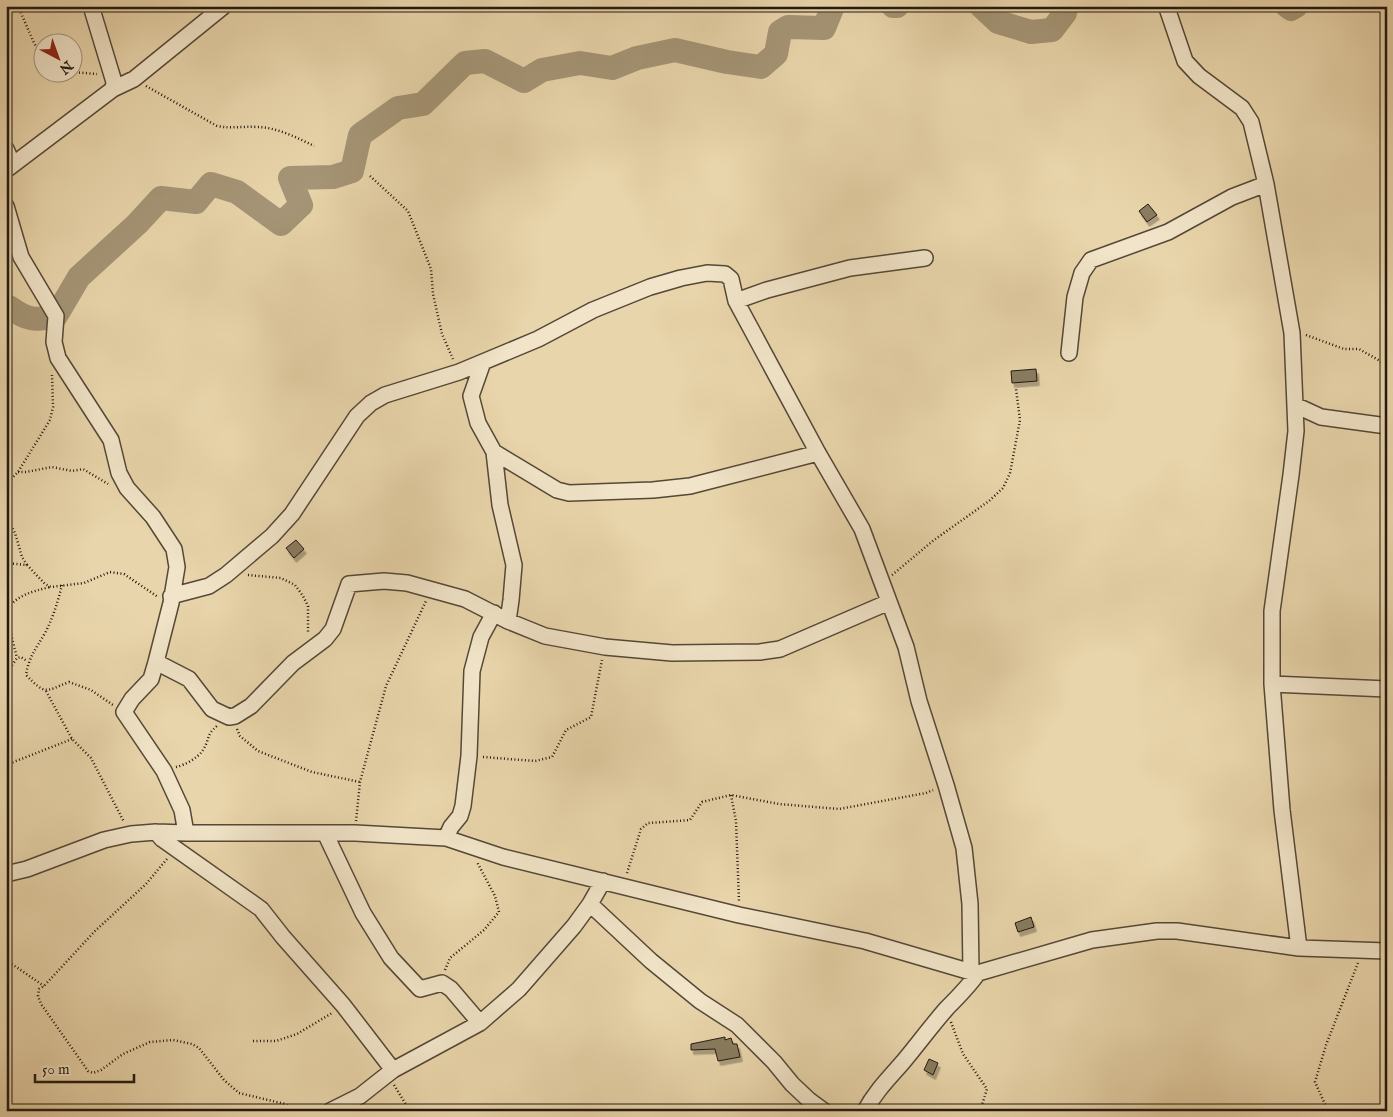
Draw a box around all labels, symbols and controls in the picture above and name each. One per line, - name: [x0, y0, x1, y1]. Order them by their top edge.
- north arrow: [32, 32, 82, 82]
- text: N: [55, 56, 77, 78]
- scale bar: [35, 1052, 134, 1084]
- text: 50 m: [42, 1060, 70, 1079]

